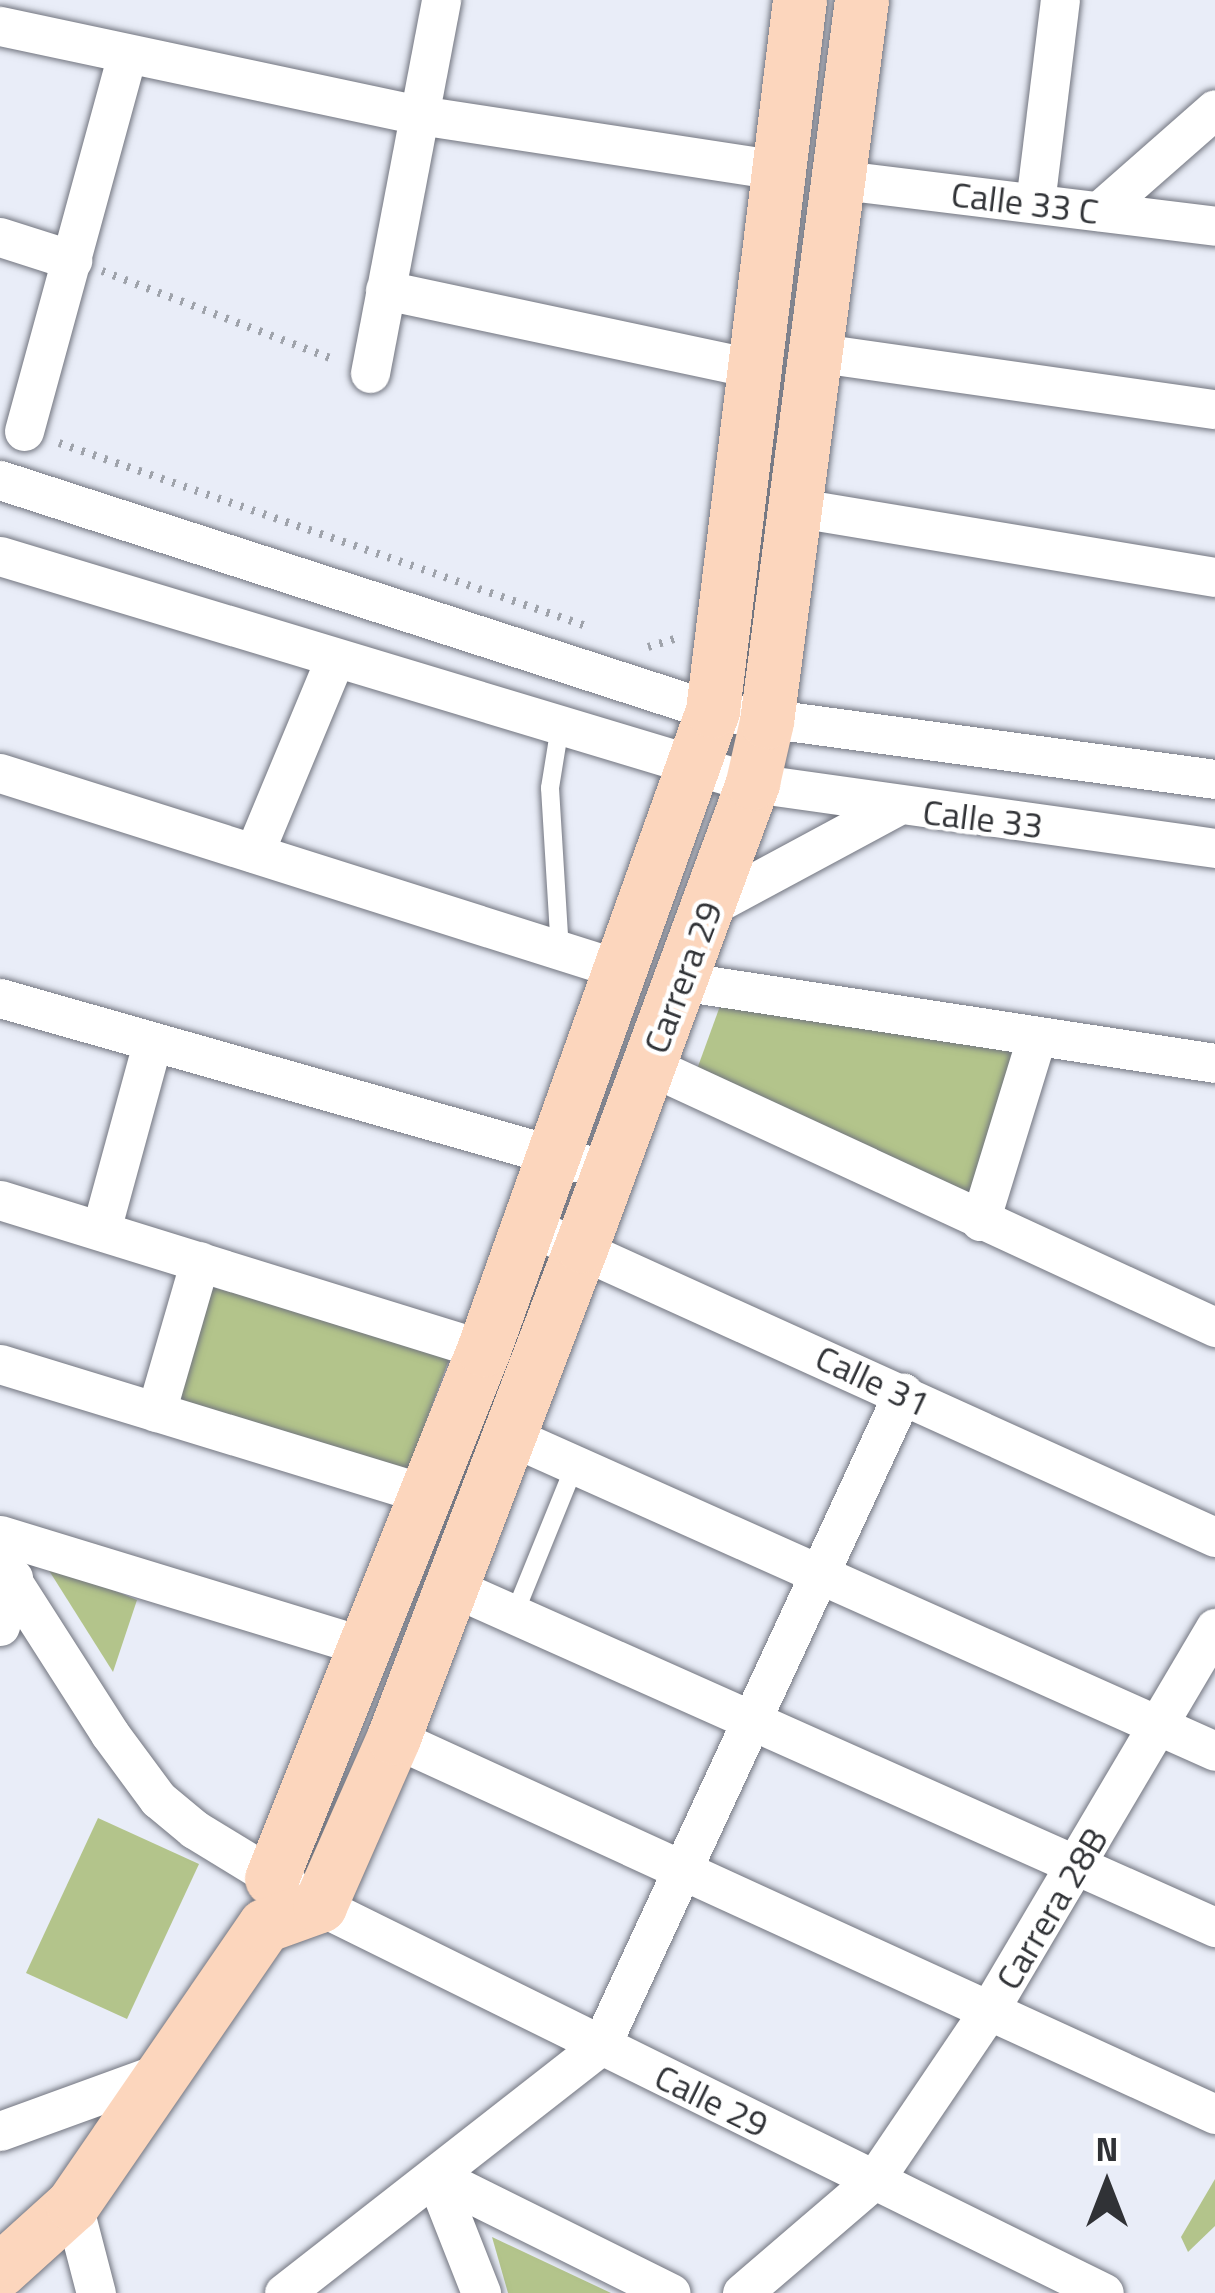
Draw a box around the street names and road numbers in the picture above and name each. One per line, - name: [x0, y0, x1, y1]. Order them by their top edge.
- street label: Calle 33 C: [949, 172, 1101, 232]
- street label: Calle 33: [920, 789, 1046, 847]
- street label: Carrera 29: [633, 895, 731, 1059]
- street label: Calle 31: [809, 1335, 937, 1425]
- street label: Carrera 28B: [986, 1819, 1116, 1997]
- street label: Calle 29: [648, 2054, 776, 2146]

